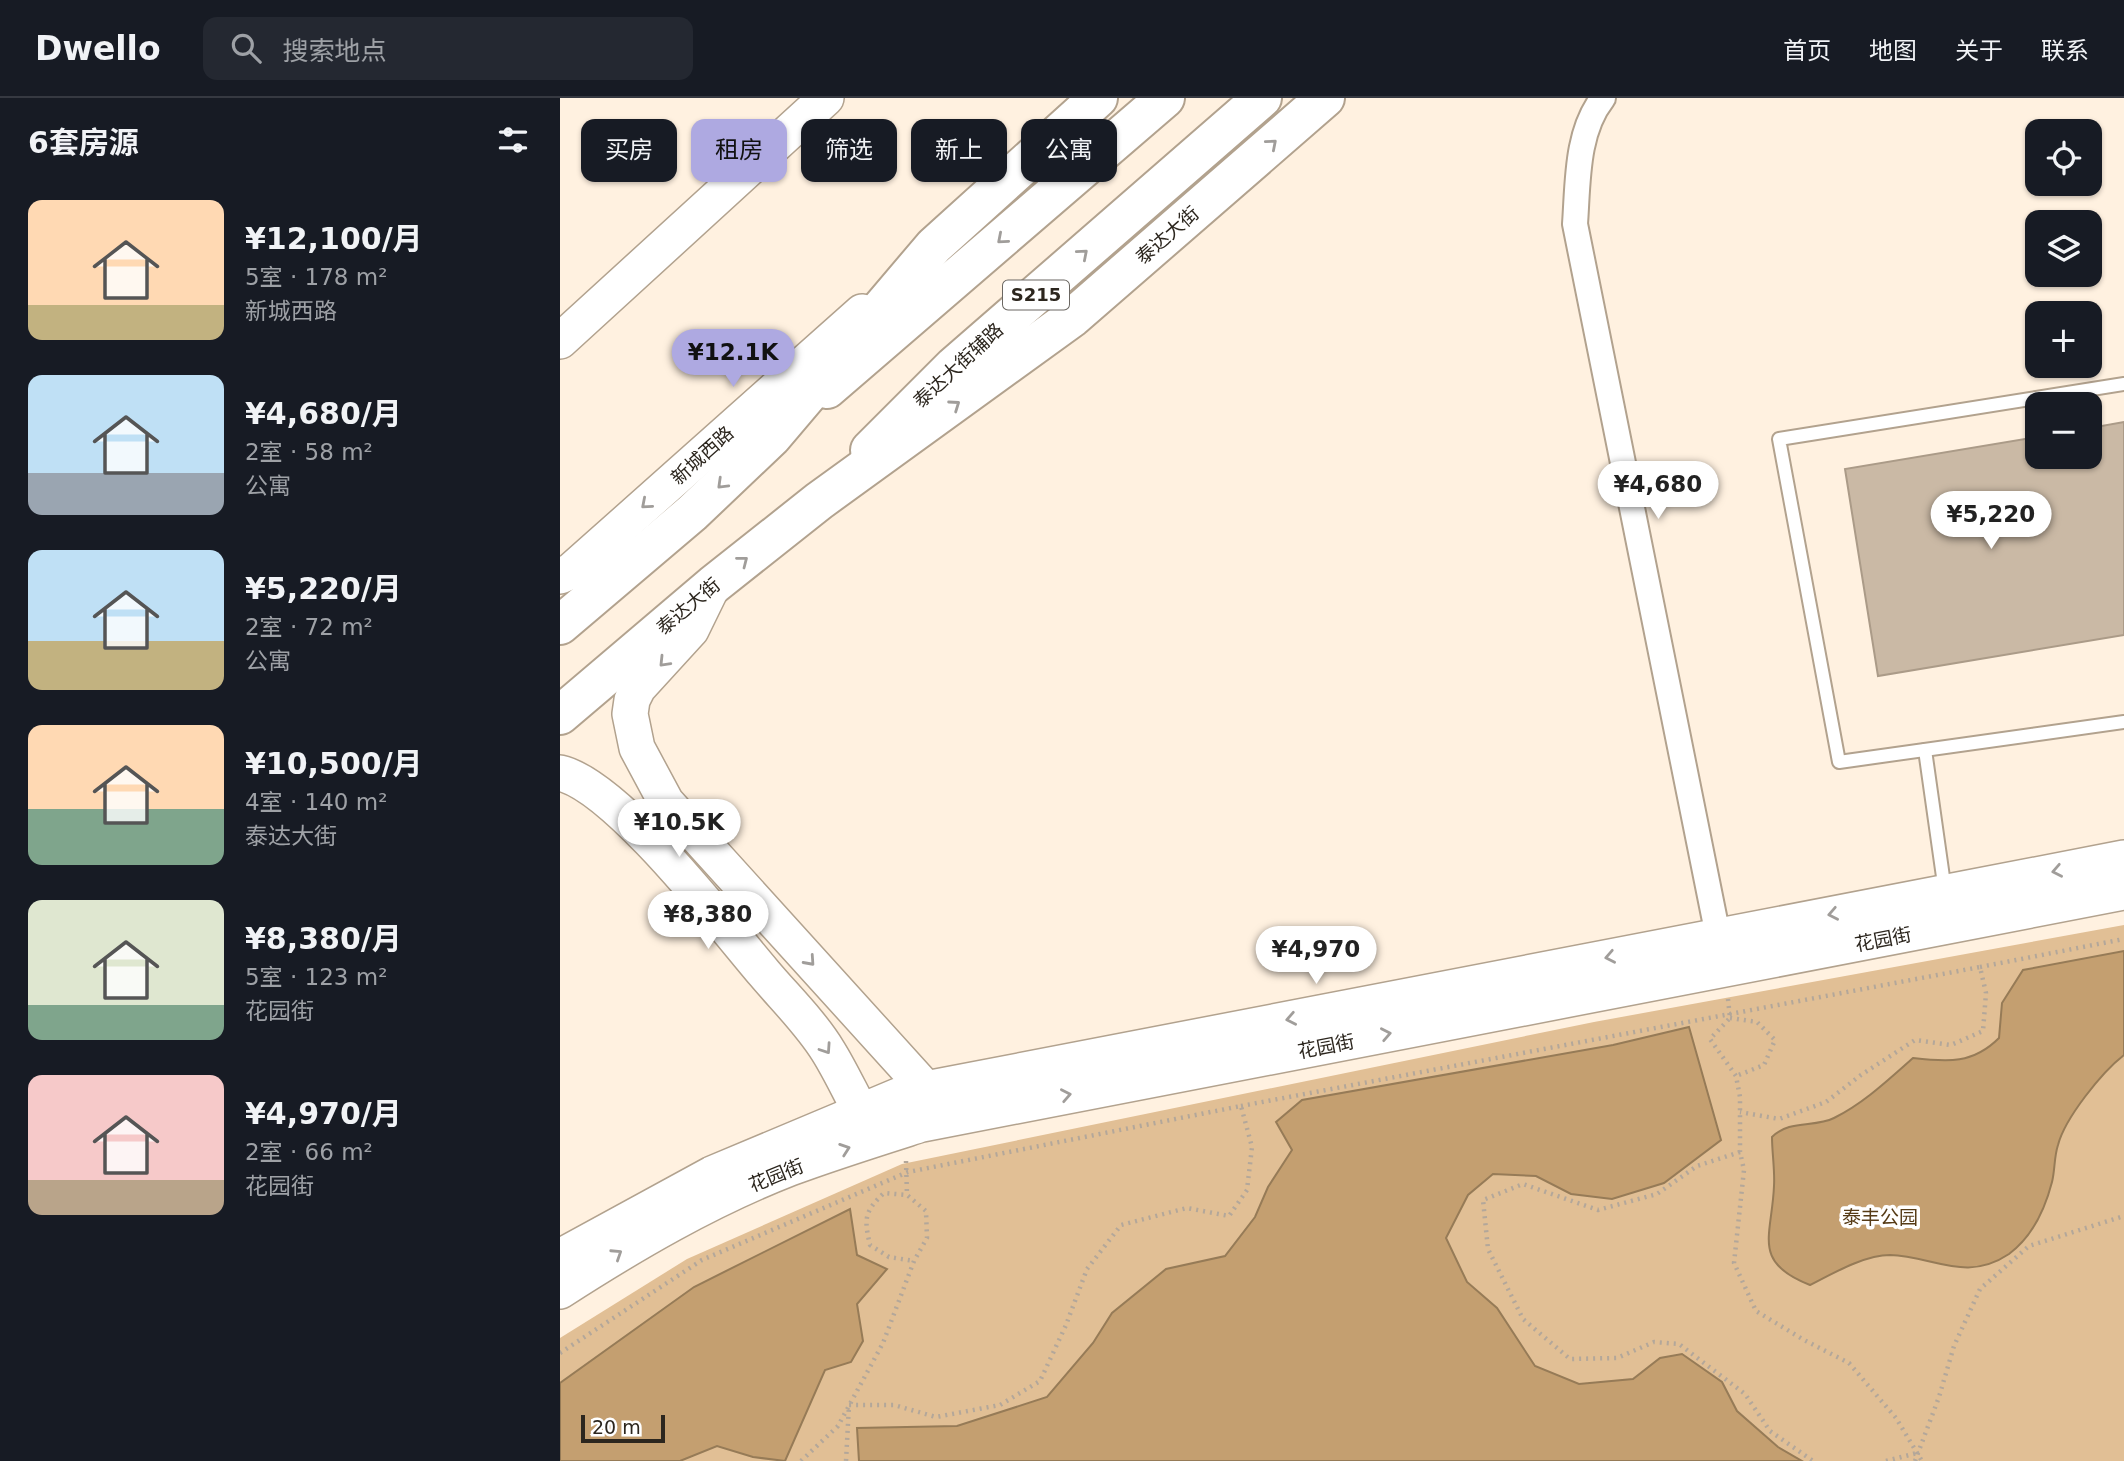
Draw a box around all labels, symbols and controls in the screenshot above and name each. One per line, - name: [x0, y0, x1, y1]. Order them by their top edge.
- search box: [203, 17, 693, 80]
- text: Dwello: [35, 29, 161, 68]
- icon: search: [227, 29, 265, 67]
- text: 搜索地点: [283, 36, 387, 66]
- text: 首页: [1783, 37, 1831, 65]
- text: 地图: [1869, 37, 1917, 65]
- text: 关于: [1955, 37, 2003, 65]
- text: 联系: [2041, 37, 2089, 65]
- chip: 买房: [581, 119, 677, 182]
- chip: 租房: [691, 119, 787, 182]
- chip: 筛选: [801, 119, 897, 182]
- chip: 新上: [911, 119, 1007, 182]
- chip: 公寓: [1021, 119, 1117, 182]
- map controls: [2025, 119, 2102, 469]
- button: locate: [2025, 119, 2102, 196]
- icon: filters: [494, 121, 532, 159]
- text: 6套房源: [28, 125, 139, 160]
- one-way arrow: [1264, 140, 1277, 152]
- street label: 泰达大街: [1131, 202, 1203, 268]
- button: layers: [2025, 210, 2102, 287]
- text: ¥12,100/月: [245, 221, 423, 256]
- icon: home: [84, 228, 168, 312]
- one-way arrow: [997, 231, 1010, 243]
- one-way arrow: [1075, 250, 1088, 262]
- text: 5室 · 178 m²: [245, 264, 387, 290]
- road number: S215: [1003, 280, 1069, 310]
- text: 新城西路: [245, 298, 337, 324]
- button: +: [2025, 301, 2102, 378]
- street label: 泰达大街辅路: [909, 318, 1007, 412]
- pin: ¥12.1K: [676, 330, 790, 389]
- text: ¥12.1K: [688, 339, 778, 365]
- button: −: [2025, 392, 2102, 469]
- text: ¥4,680/月: [245, 396, 402, 431]
- one-way arrow: [947, 401, 960, 413]
- icon: home: [84, 403, 168, 487]
- street label: 新城西路: [666, 421, 738, 489]
- text: 2室 · 58 m²: [245, 439, 373, 465]
- pin: ¥4,680: [1601, 462, 1715, 521]
- text: ¥4,680: [1614, 471, 1702, 497]
- text: 公寓: [245, 473, 291, 499]
- one-way arrow: [717, 476, 730, 489]
- pin: ¥5,220: [1934, 491, 2048, 551]
- one-way arrow: [642, 496, 655, 508]
- text: ¥5,220: [1947, 501, 2035, 527]
- one-way arrow: [736, 556, 748, 569]
- text: ¥5,220/月: [245, 571, 402, 606]
- street label: 泰达大街: [652, 573, 724, 639]
- icon: home: [84, 578, 168, 662]
- text: 2室 · 72 m²: [245, 614, 373, 640]
- text: 公寓: [245, 648, 291, 674]
- one-way arrow: [659, 654, 672, 667]
- text: ¥10,500/月: [245, 746, 423, 781]
- icon: home: [84, 753, 168, 837]
- text: 4室 · 140 m²: [245, 789, 387, 815]
- pin: ¥10.5K: [622, 800, 736, 859]
- text: ¥10.5K: [634, 809, 724, 835]
- text: 泰达大街: [245, 823, 337, 849]
- one-way arrow: [2051, 863, 2063, 878]
- pin: ¥8,380: [651, 892, 765, 951]
- text: ¥8,380: [664, 901, 752, 927]
- one-way arrow: [1827, 905, 1839, 920]
- text: ¥8,380/月: [245, 921, 402, 956]
- street label: 花园街: [1853, 923, 1913, 955]
- pin: ¥4,970: [1259, 926, 1373, 986]
- icon: home: [84, 928, 168, 1012]
- text: ¥4,970: [1272, 936, 1360, 962]
- one-way arrow: [1604, 948, 1616, 963]
- one-way arrow: [801, 953, 814, 966]
- text: 5室 · 123 m²: [245, 964, 387, 990]
- text: 花园街: [245, 998, 314, 1024]
- one-way arrow: [1285, 1011, 1297, 1026]
- one-way arrow: [1380, 1028, 1392, 1043]
- street label: 花园街: [1296, 1030, 1356, 1062]
- one-way arrow: [818, 1041, 830, 1054]
- one-way arrow: [1060, 1088, 1072, 1103]
- text: ¥4,970/月: [245, 1096, 402, 1131]
- icon: home: [84, 1103, 168, 1187]
- text: 2室 · 66 m²: [245, 1139, 373, 1165]
- one-way arrow: [839, 1143, 851, 1157]
- street label: 花园街: [745, 1154, 807, 1196]
- text: 花园街: [245, 1173, 314, 1199]
- park label: 泰丰公园: [1842, 1206, 1918, 1228]
- one-way arrow: [610, 1250, 623, 1263]
- scale bar: [581, 1412, 665, 1444]
- text: 20 m: [592, 1416, 641, 1438]

